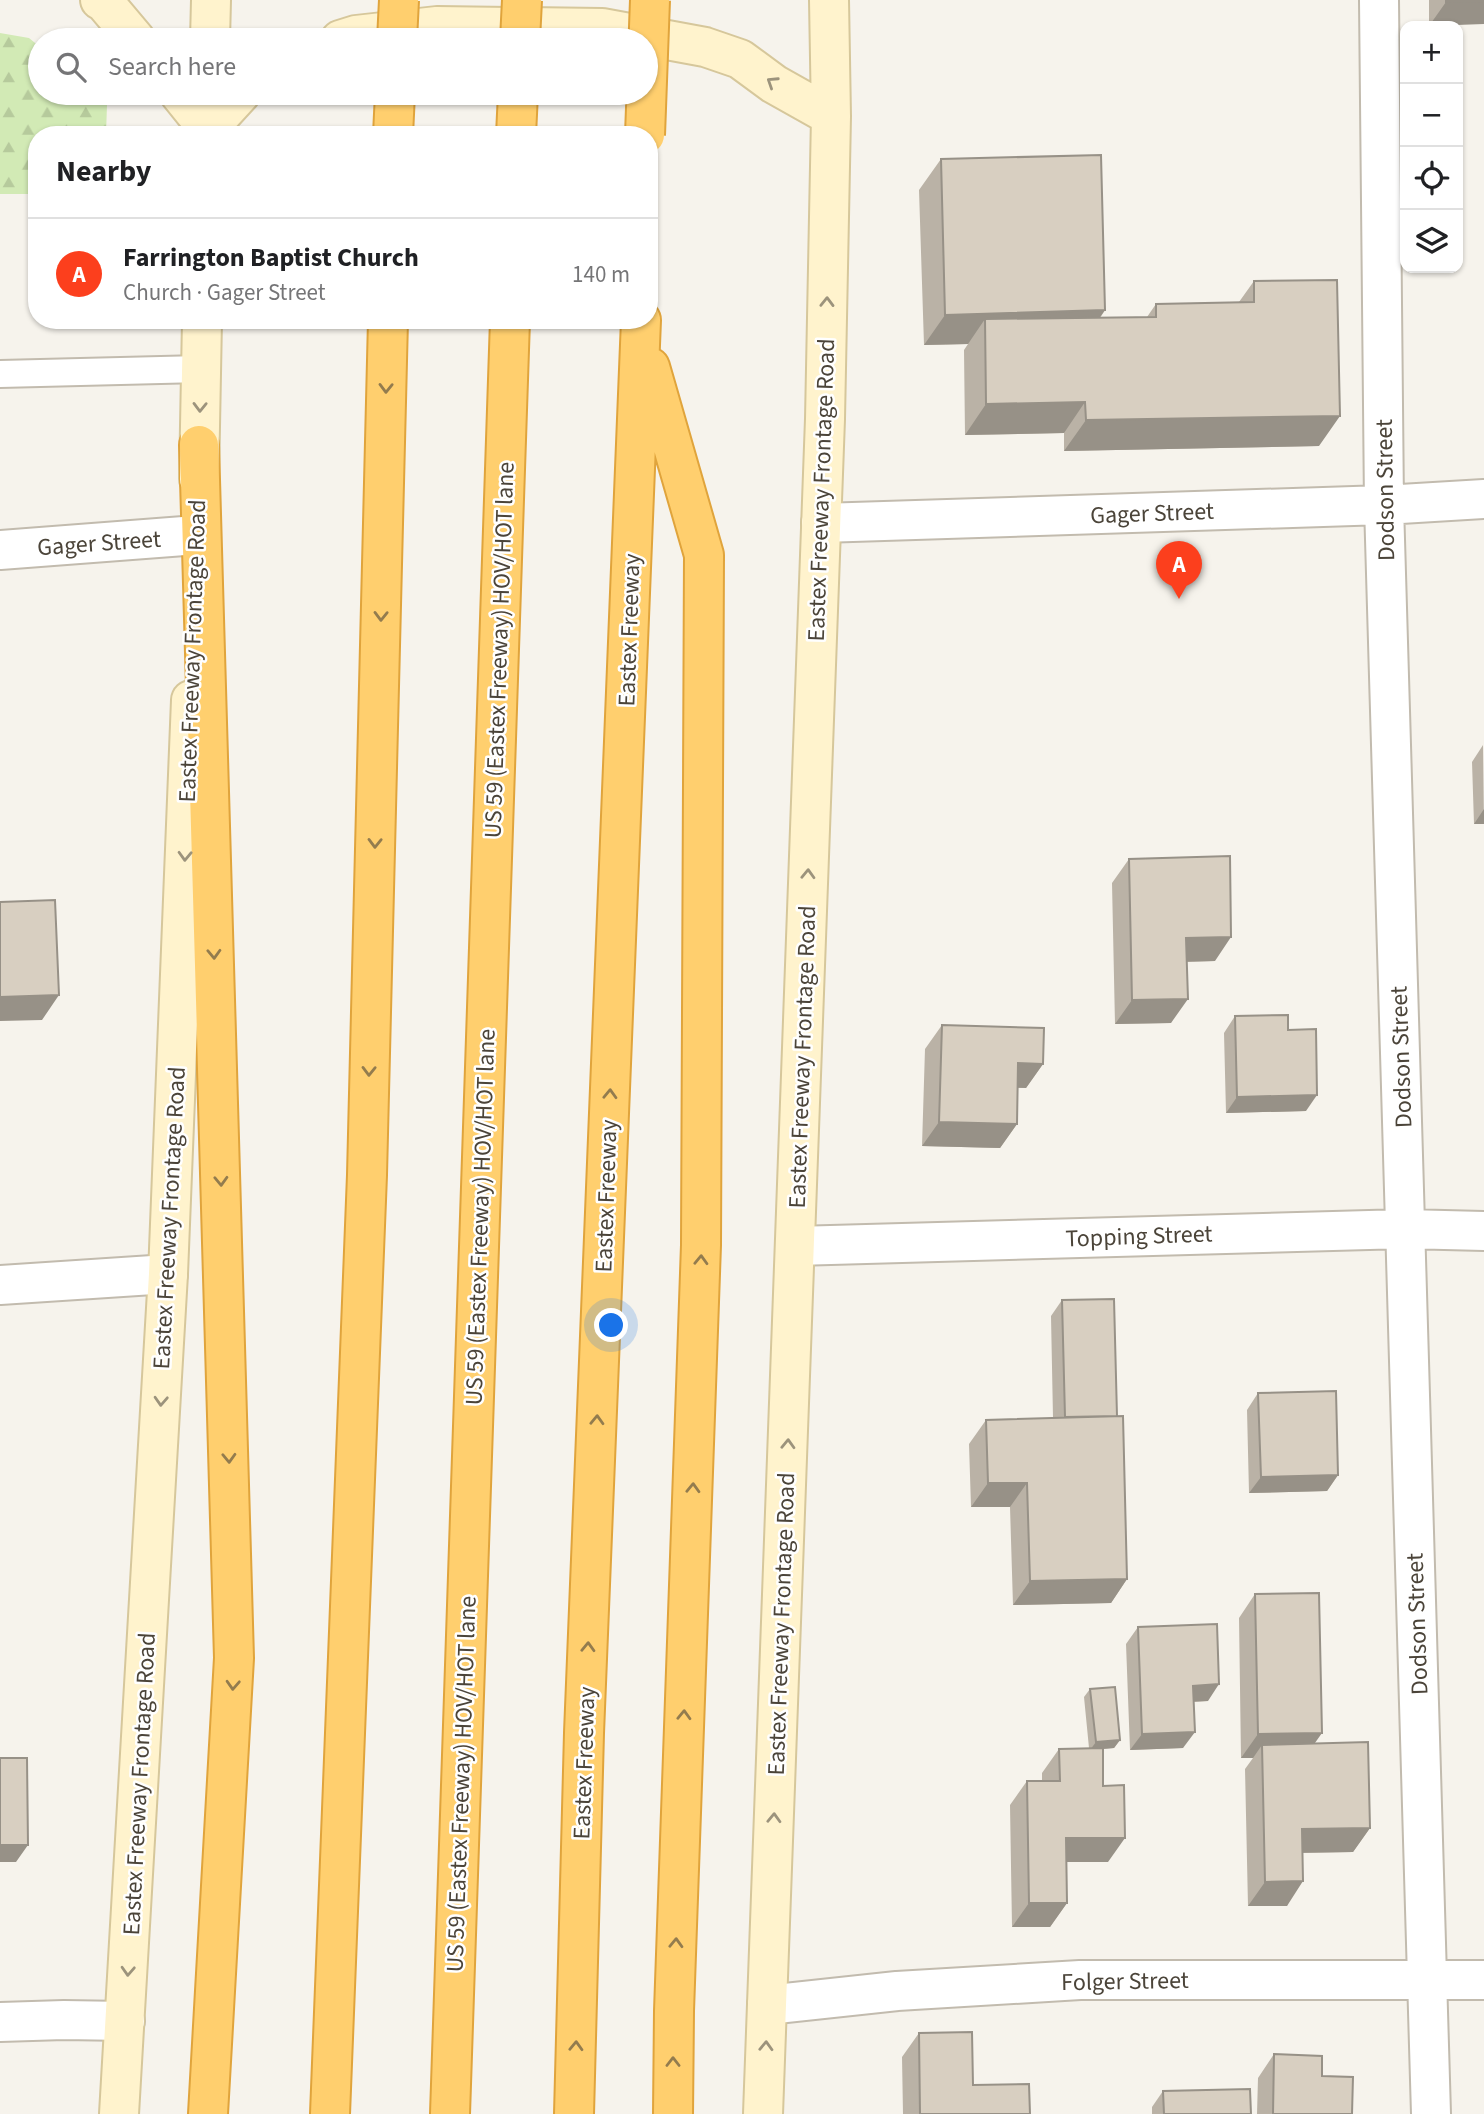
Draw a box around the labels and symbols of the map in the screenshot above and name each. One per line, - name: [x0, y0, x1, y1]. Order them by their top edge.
- one-way arrow: [767, 78, 780, 90]
- one-way arrow: [820, 296, 835, 307]
- street label: Eastex Freeway Frontage Road: [799, 338, 844, 642]
- one-way arrow: [378, 384, 394, 394]
- one-way arrow: [192, 402, 208, 413]
- street label: Dodson Street: [1367, 419, 1404, 561]
- street label: US 59 (Eastex Freeway) HOV/HOT lane: [475, 461, 524, 839]
- street label: Gager Street: [1090, 494, 1215, 533]
- street label: Eastex Freeway Frontage Road: [170, 499, 215, 803]
- street label: Gager Street: [36, 522, 162, 565]
- pin: A: [1156, 541, 1202, 599]
- street label: Eastex Freeway: [609, 553, 650, 707]
- one-way arrow: [373, 611, 388, 622]
- one-way arrow: [367, 839, 383, 849]
- one-way arrow: [177, 851, 192, 862]
- one-way arrow: [801, 868, 816, 879]
- street label: Eastex Freeway Frontage Road: [780, 905, 825, 1209]
- one-way arrow: [206, 949, 222, 960]
- street label: Dodson Street: [1382, 985, 1421, 1129]
- street label: US 59 (Eastex Freeway) HOV/HOT lane: [456, 1028, 505, 1406]
- street label: Eastex Freeway Frontage Road: [144, 1066, 195, 1370]
- one-way arrow: [361, 1066, 377, 1077]
- one-way arrow: [603, 1089, 618, 1100]
- street label: Eastex Freeway: [586, 1119, 627, 1273]
- one-way arrow: [213, 1176, 228, 1187]
- street label: Topping Street: [1065, 1216, 1213, 1257]
- one-way arrow: [693, 1255, 708, 1266]
- your location: [594, 1308, 628, 1342]
- one-way arrow: [153, 1396, 168, 1407]
- one-way arrow: [590, 1414, 605, 1425]
- one-way arrow: [780, 1438, 795, 1449]
- one-way arrow: [221, 1452, 236, 1463]
- street label: Eastex Freeway Frontage Road: [759, 1472, 804, 1776]
- one-way arrow: [685, 1482, 700, 1493]
- street label: Dodson Street: [1398, 1552, 1437, 1696]
- street label: US 59 (Eastex Freeway) HOV/HOT lane: [437, 1595, 486, 1973]
- street label: Eastex Freeway Frontage Road: [114, 1632, 165, 1936]
- one-way arrow: [580, 1641, 595, 1652]
- one-way arrow: [225, 1680, 240, 1691]
- street label: Eastex Freeway: [564, 1686, 605, 1840]
- one-way arrow: [677, 1709, 692, 1720]
- one-way arrow: [766, 1813, 782, 1823]
- one-way arrow: [669, 1937, 684, 1948]
- street label: Folger Street: [1061, 1963, 1189, 2000]
- one-way arrow: [121, 1966, 136, 1977]
- one-way arrow: [568, 2040, 583, 2051]
- one-way arrow: [758, 2040, 773, 2051]
- one-way arrow: [665, 2057, 681, 2067]

